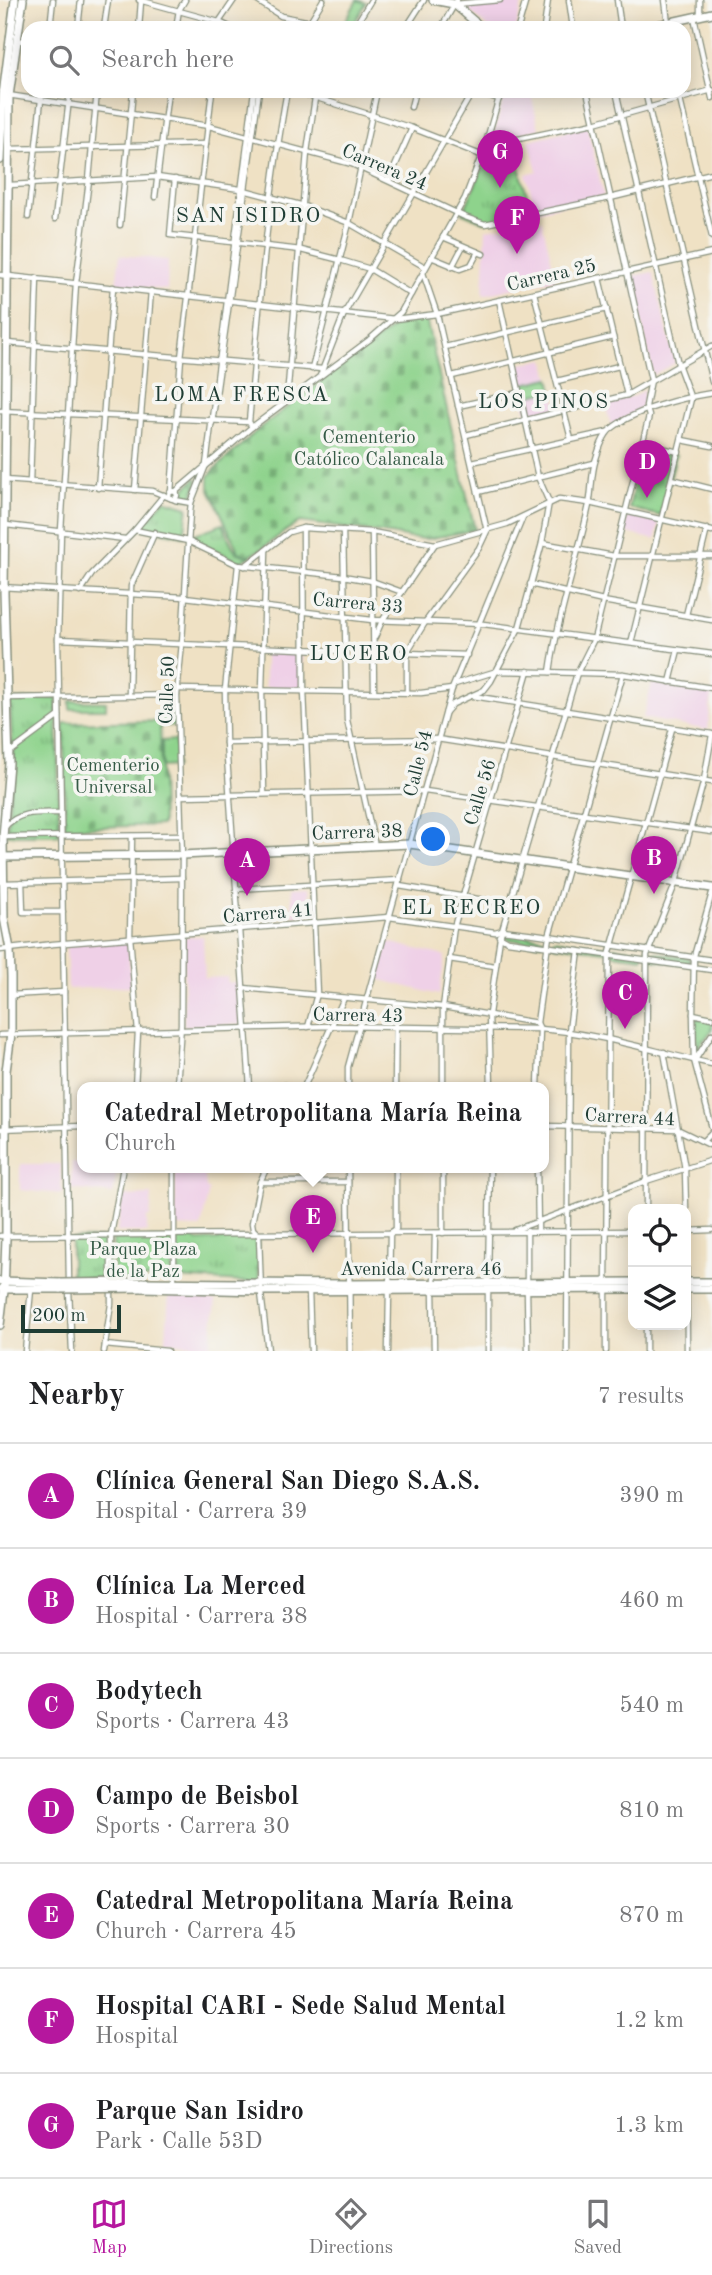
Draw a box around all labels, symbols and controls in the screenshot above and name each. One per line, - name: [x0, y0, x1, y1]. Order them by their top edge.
- search box: [21, 21, 691, 98]
- icon: search: [45, 41, 83, 79]
- text: Search here: [101, 47, 234, 73]
- pin: G: [477, 130, 523, 188]
- street label: Carrera 24: [338, 142, 430, 195]
- pin: F: [494, 196, 540, 254]
- district label: SAN ISIDRO: [176, 206, 322, 227]
- street label: Carrera 25: [505, 257, 598, 296]
- district label: LOMA FRESCA: [154, 385, 330, 406]
- district label: LOS PINOS: [478, 392, 610, 413]
- park label: Cementerio Católico Calancala: [294, 429, 445, 470]
- pin: D: [624, 440, 670, 498]
- street label: Carrera 33: [312, 591, 404, 618]
- district label: LUCERO: [310, 644, 408, 665]
- street label: Calle 50: [158, 656, 179, 725]
- street label: Calle 54: [402, 728, 437, 799]
- park label: Cementerio Universal: [66, 757, 160, 798]
- street label: Calle 56: [462, 757, 500, 828]
- street label: Carrera 38: [311, 822, 403, 845]
- your location: [416, 822, 450, 856]
- pin: B: [631, 836, 677, 894]
- pin: A: [224, 838, 270, 896]
- district label: EL RECREO: [402, 898, 542, 919]
- street label: Carrera 41: [222, 901, 314, 928]
- pin: C: [602, 971, 648, 1029]
- street label: Carrera 43: [312, 1006, 404, 1027]
- popup: [77, 1082, 549, 1173]
- text: Catedral Metropolitana María Reina: [104, 1101, 522, 1127]
- street label: Carrera 44: [584, 1107, 676, 1130]
- text: Church: [104, 1132, 176, 1155]
- pin: E: [290, 1195, 336, 1253]
- map controls: [628, 1204, 691, 1330]
- button: locate: [628, 1204, 691, 1267]
- park label: Parque Plaza de la Paz: [89, 1241, 198, 1282]
- street label: Avenida Carrera 46: [340, 1261, 502, 1280]
- button: layers: [628, 1267, 691, 1330]
- scale bar: [21, 1302, 121, 1334]
- text: 200 m: [32, 1307, 85, 1326]
- text: Nearby: [28, 1381, 125, 1411]
- text: 7 results: [598, 1385, 684, 1408]
- text: Clínica General San Diego S.A.S.: [95, 1469, 480, 1495]
- text: A: [42, 1484, 60, 1507]
- text: 390 m: [619, 1484, 684, 1507]
- text: Hospital · Carrera 39: [95, 1500, 308, 1523]
- text: Clínica La Merced: [95, 1574, 306, 1600]
- text: B: [43, 1589, 59, 1612]
- text: 460 m: [619, 1589, 684, 1612]
- text: Hospital · Carrera 38: [95, 1605, 308, 1628]
- text: Bodytech: [95, 1679, 203, 1705]
- text: C: [43, 1694, 59, 1717]
- text: 540 m: [619, 1694, 684, 1717]
- text: Sports · Carrera 43: [95, 1710, 290, 1733]
- text: Campo de Beisbol: [95, 1784, 299, 1810]
- text: D: [42, 1799, 60, 1822]
- text: 810 m: [619, 1799, 684, 1822]
- text: Sports · Carrera 30: [95, 1815, 290, 1838]
- text: Catedral Metropolitana María Reina: [95, 1889, 513, 1915]
- text: E: [43, 1904, 59, 1927]
- text: 870 m: [619, 1904, 684, 1927]
- text: Church · Carrera 45: [95, 1920, 297, 1943]
- text: Hospital CARI - Sede Salud Mental: [95, 1994, 506, 2020]
- text: F: [43, 2009, 59, 2032]
- text: 1.2 km: [614, 2009, 684, 2032]
- text: Hospital: [95, 2025, 178, 2048]
- text: Parque San Isidro: [95, 2099, 304, 2125]
- text: G: [43, 2114, 59, 2137]
- text: 1.3 km: [614, 2114, 684, 2137]
- text: Park · Calle 53D: [95, 2130, 263, 2153]
- tab: Map: [90, 2195, 128, 2260]
- tab: Directions: [309, 2195, 393, 2260]
- tab: Saved: [573, 2195, 622, 2260]

